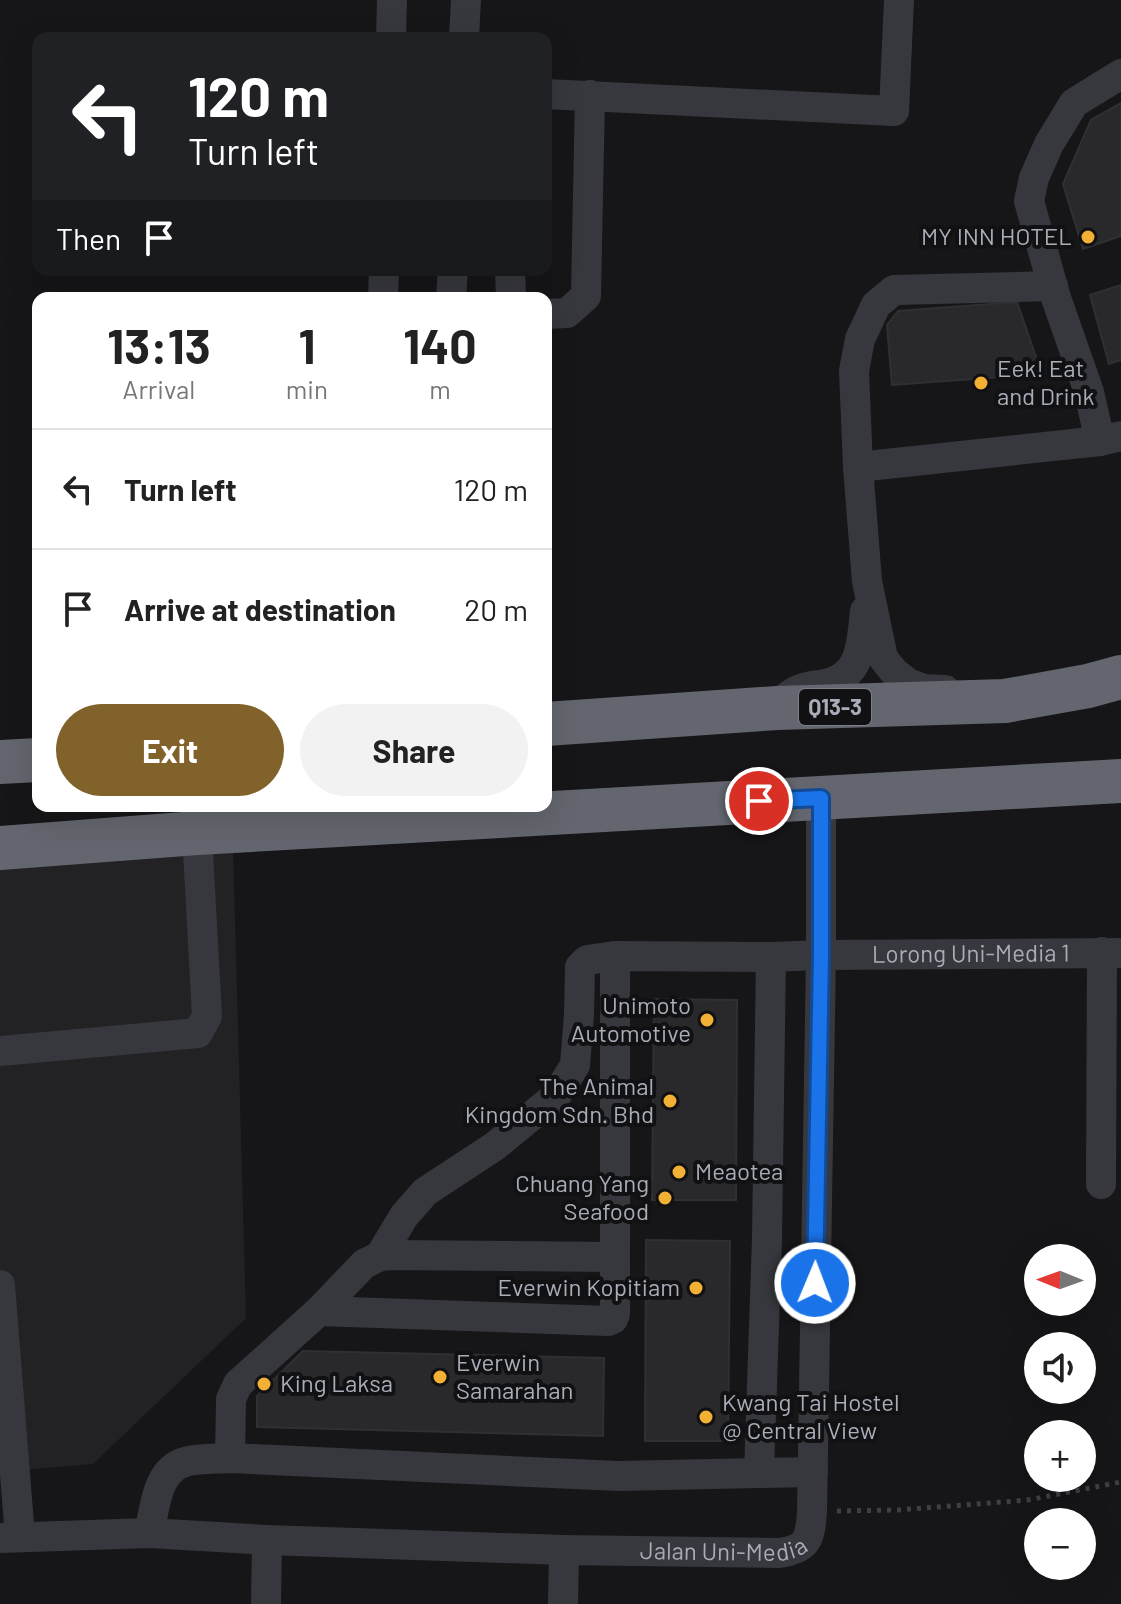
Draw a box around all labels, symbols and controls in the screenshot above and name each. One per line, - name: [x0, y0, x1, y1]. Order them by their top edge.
- text: 120 m: [188, 61, 329, 128]
- icon: left: [56, 64, 160, 168]
- text: Turn left: [188, 129, 319, 172]
- icon: arrive: [137, 216, 181, 260]
- text: Then: [56, 220, 121, 256]
- place label: MY INN HOTEL: [921, 221, 1072, 250]
- marker: MY INN HOTEL: [1079, 228, 1097, 246]
- text: 13:13: [107, 316, 211, 374]
- text: 1: [298, 316, 315, 374]
- text: 140: [403, 316, 477, 374]
- place label: Eek! Eat and Drink: [997, 353, 1095, 410]
- text: Arrival: [123, 373, 195, 404]
- text: min: [286, 373, 328, 404]
- text: m: [429, 373, 451, 404]
- marker: Eek! Eat and Drink: [972, 374, 990, 392]
- icon: left: [56, 467, 100, 511]
- text: Turn left: [124, 471, 237, 507]
- text: 120 m: [454, 471, 528, 507]
- icon: arrive: [56, 587, 100, 631]
- text: Arrive at destination: [124, 591, 396, 627]
- text: 20 m: [464, 591, 528, 627]
- road number: Q13-3: [799, 689, 871, 725]
- button: Exit: [56, 704, 284, 796]
- button: Share: [300, 704, 528, 796]
- pin: [725, 767, 793, 835]
- icon: arrive: [737, 779, 781, 823]
- street label: Lorong Uni-Media 1: [872, 937, 1070, 968]
- place label: Unimoto Automotive: [571, 990, 691, 1047]
- marker: Unimoto Automotive: [698, 1011, 716, 1029]
- place label: The Animal Kingdom Sdn. Bhd: [465, 1071, 654, 1128]
- marker: The Animal Kingdom Sdn. Bhd: [661, 1092, 679, 1110]
- place label: Meaotea: [695, 1156, 783, 1185]
- marker: Meaotea: [670, 1163, 688, 1181]
- place label: Chuang Yang Seafood: [515, 1168, 649, 1225]
- marker: Chuang Yang Seafood: [656, 1189, 674, 1207]
- position arrow: [773, 1241, 857, 1325]
- north arrow: [1024, 1244, 1096, 1316]
- map controls: [1024, 1244, 1096, 1580]
- place label: Everwin Kopitiam: [497, 1272, 680, 1301]
- marker: Everwin Kopitiam: [687, 1279, 705, 1297]
- button: sound: [1024, 1332, 1096, 1404]
- place label: Everwin Samarahan: [456, 1347, 573, 1404]
- place label: King Laksa: [280, 1368, 393, 1397]
- marker: Everwin Samarahan: [431, 1368, 449, 1386]
- marker: King Laksa: [255, 1375, 273, 1393]
- place label: Kwang Tai Hostel @ Central View: [722, 1387, 900, 1444]
- marker: Kwang Tai Hostel @ Central View: [697, 1408, 715, 1426]
- button: +: [1024, 1420, 1096, 1492]
- button: −: [1024, 1508, 1096, 1580]
- street label: Jalan Uni-Media: [640, 1530, 812, 1566]

